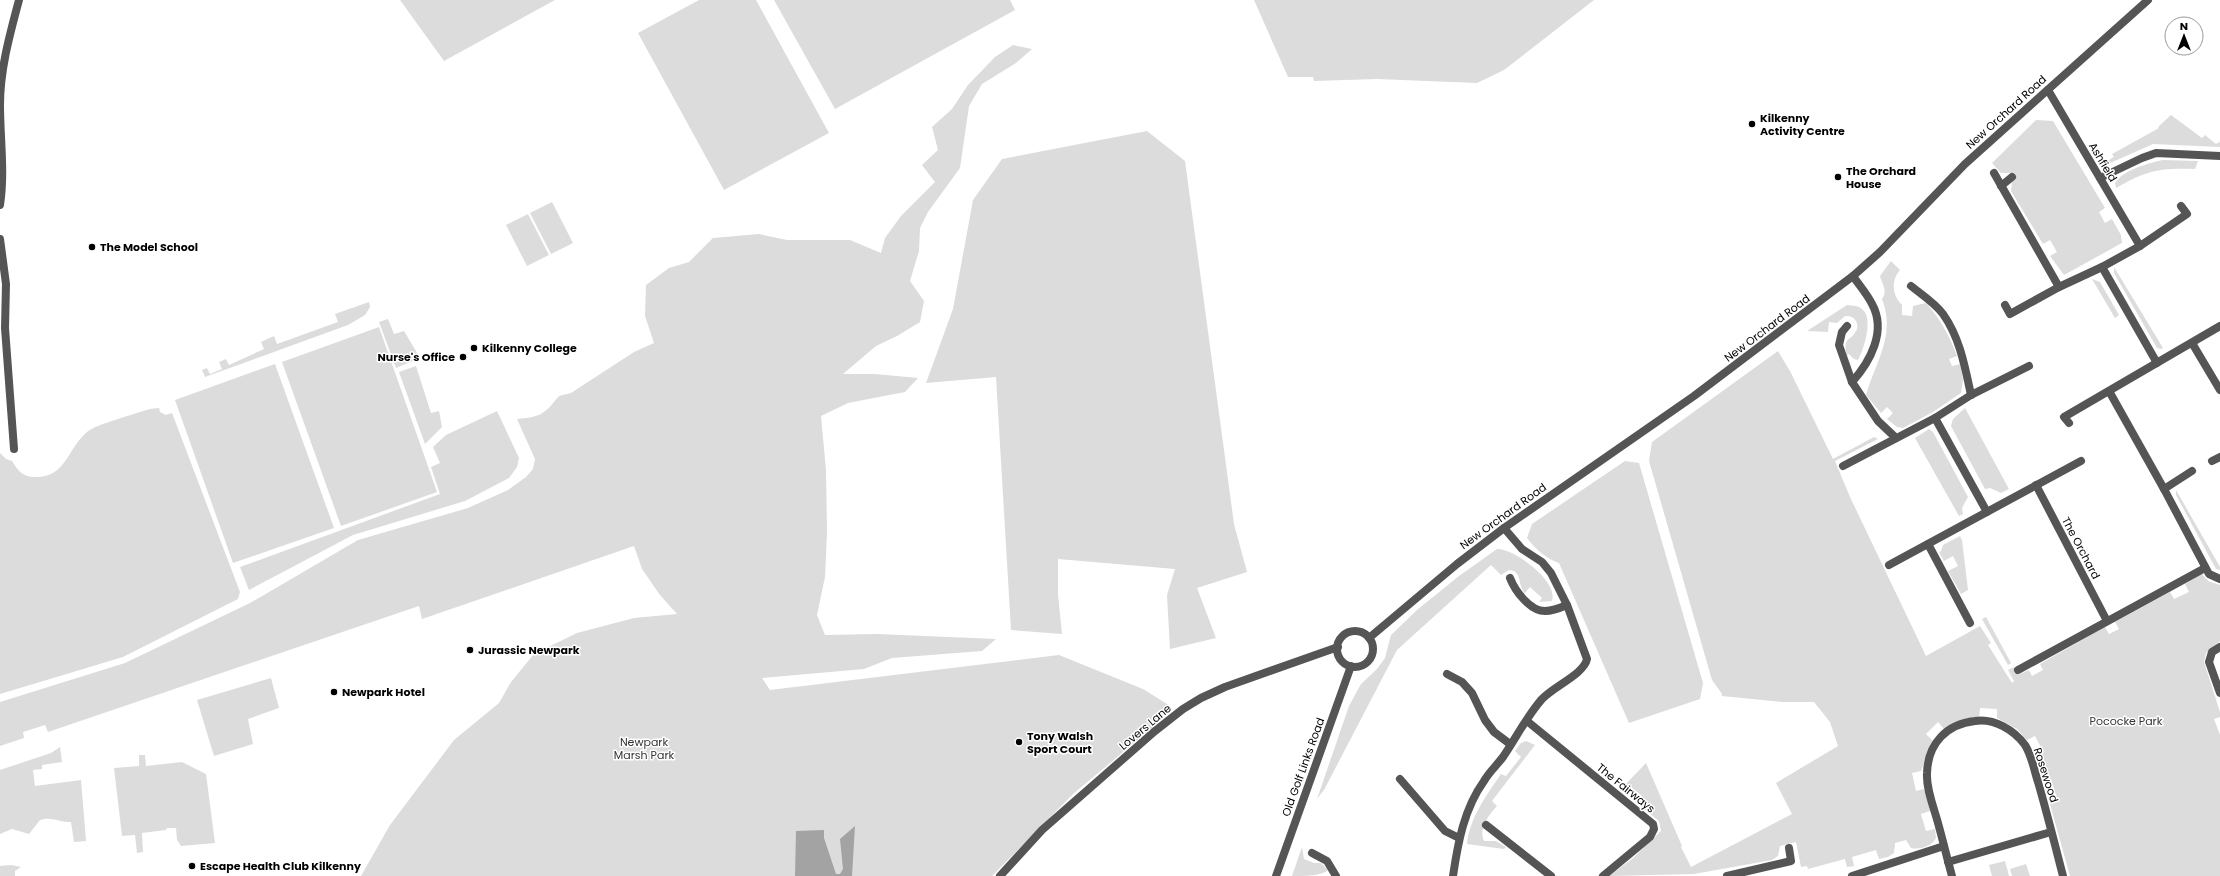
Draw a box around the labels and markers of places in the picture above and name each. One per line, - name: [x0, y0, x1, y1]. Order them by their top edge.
- place label: Kilkenny Activity Centre: [1760, 110, 1845, 139]
- marker: Kilkenny Activity Centre: [1747, 119, 1757, 129]
- place label: The Orchard House: [1846, 163, 1916, 192]
- marker: The Orchard House: [1833, 172, 1843, 182]
- place label: The Model School: [100, 239, 198, 255]
- marker: The Model School: [87, 242, 97, 252]
- place label: Kilkenny College: [482, 340, 577, 356]
- marker: Kilkenny College: [469, 343, 479, 353]
- place label: Nurse's Office: [378, 349, 455, 365]
- marker: Nurse's Office: [458, 352, 468, 362]
- place label: Jurassic Newpark: [478, 642, 580, 658]
- marker: Jurassic Newpark: [465, 645, 475, 655]
- place label: Newpark Hotel: [342, 684, 425, 700]
- marker: Newpark Hotel: [329, 687, 339, 697]
- place label: Tony Walsh Sport Court: [1027, 728, 1093, 757]
- marker: Tony Walsh Sport Court: [1014, 737, 1024, 747]
- place label: Escape Health Club Kilkenny: [200, 858, 361, 874]
- marker: Escape Health Club Kilkenny: [187, 861, 197, 871]

